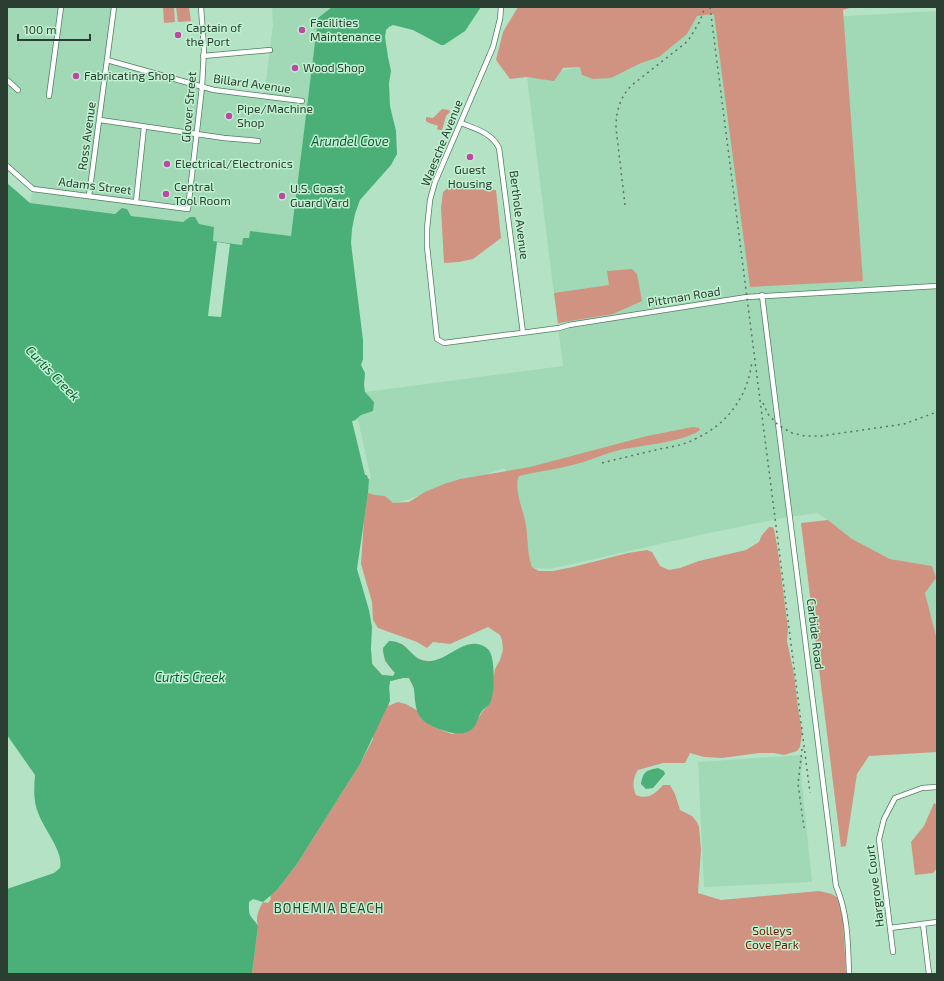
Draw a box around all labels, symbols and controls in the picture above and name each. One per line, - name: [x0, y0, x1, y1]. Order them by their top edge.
- place label: Facilities Maintenance: [310, 15, 381, 43]
- scale bar: [18, 16, 90, 42]
- place label: Captain of the Port: [186, 20, 242, 48]
- text: 100 m: [24, 22, 56, 36]
- marker: Facilities Maintenance: [297, 25, 307, 35]
- marker: Captain of the Port: [173, 30, 183, 40]
- place label: Wood Shop: [303, 60, 365, 74]
- marker: Wood Shop: [290, 63, 300, 73]
- place label: Fabricating Shop: [84, 68, 175, 82]
- street label: Glover Street: [178, 70, 198, 143]
- marker: Fabricating Shop: [71, 71, 81, 81]
- street label: Billard Avenue: [212, 71, 292, 95]
- street label: Waesche Avenue: [417, 97, 465, 188]
- street label: Ross Avenue: [74, 101, 98, 171]
- place label: Pipe/Machine Shop: [237, 101, 313, 129]
- marker: Pipe/Machine Shop: [224, 111, 234, 121]
- water label: Arundel Cove: [310, 133, 389, 149]
- marker: Guest Housing: [465, 152, 475, 162]
- place label: Electrical/Electronics: [175, 156, 293, 170]
- marker: Electrical/Electronics: [162, 159, 172, 169]
- place label: Guest Housing: [448, 162, 493, 190]
- street label: Berthole Avenue: [508, 170, 532, 260]
- street label: Adams Street: [58, 174, 133, 196]
- place label: Central Tool Room: [174, 179, 231, 207]
- place label: U.S. Coast Guard Yard: [290, 181, 349, 209]
- marker: Central Tool Room: [161, 189, 171, 199]
- marker: U.S. Coast Guard Yard: [277, 191, 287, 201]
- street label: Pittman Road: [646, 283, 721, 309]
- water label: Curtis Creek: [23, 342, 83, 404]
- street label: Carbide Road: [805, 597, 827, 670]
- water label: Curtis Creek: [155, 669, 226, 685]
- street label: Hargrove Court: [862, 844, 886, 928]
- district label: BOHEMIA BEACH: [274, 900, 384, 916]
- park label: Solleys Cove Park: [745, 923, 799, 951]

